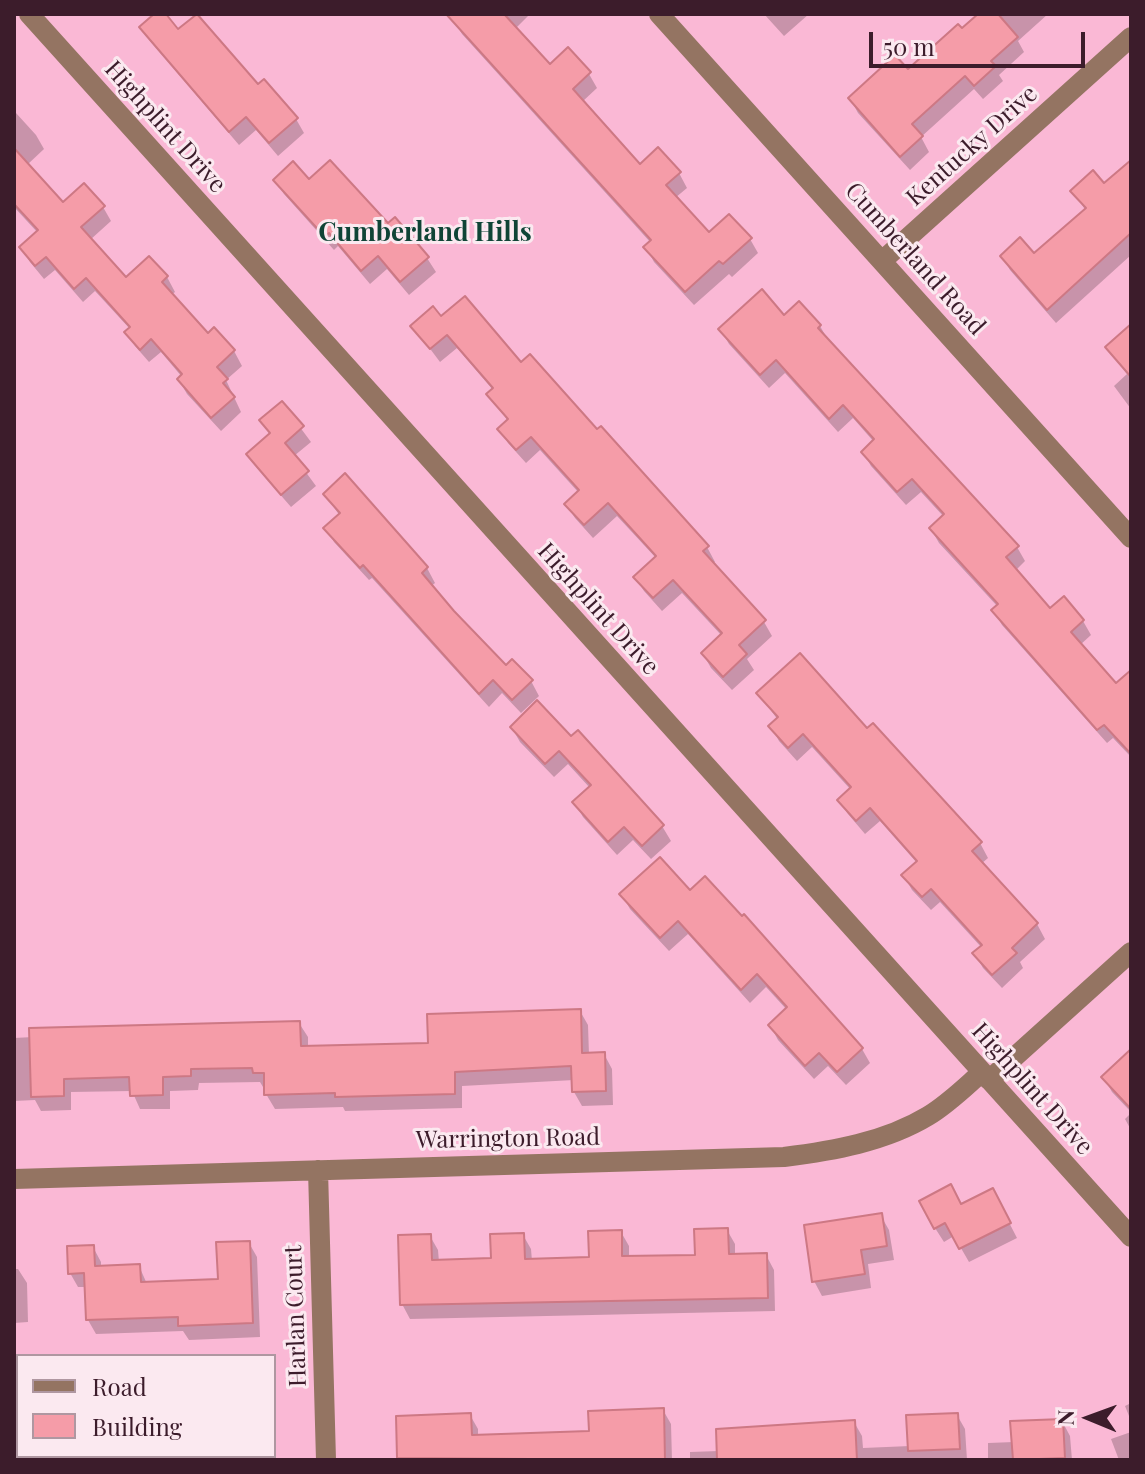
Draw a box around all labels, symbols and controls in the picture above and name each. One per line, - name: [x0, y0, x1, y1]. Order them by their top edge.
- scale bar: [873, 16, 1089, 66]
- text: 50 m: [883, 30, 935, 62]
- street label: Highplint Drive: [98, 55, 232, 199]
- street label: Kentucky Drive: [901, 80, 1043, 212]
- street label: Cumberland Road: [839, 177, 991, 341]
- district label: Cumberland Hills: [318, 217, 532, 249]
- street label: Highplint Drive: [531, 537, 665, 681]
- street label: Highplint Drive: [965, 1017, 1099, 1161]
- street label: Warrington Road: [416, 1123, 600, 1155]
- street label: Harlan Court: [279, 1244, 313, 1388]
- legend: [16, 1354, 276, 1458]
- text: Road: [92, 1370, 147, 1402]
- north arrow: [1049, 1378, 1129, 1458]
- text: N: [1050, 1409, 1080, 1426]
- text: Building: [92, 1410, 182, 1442]

